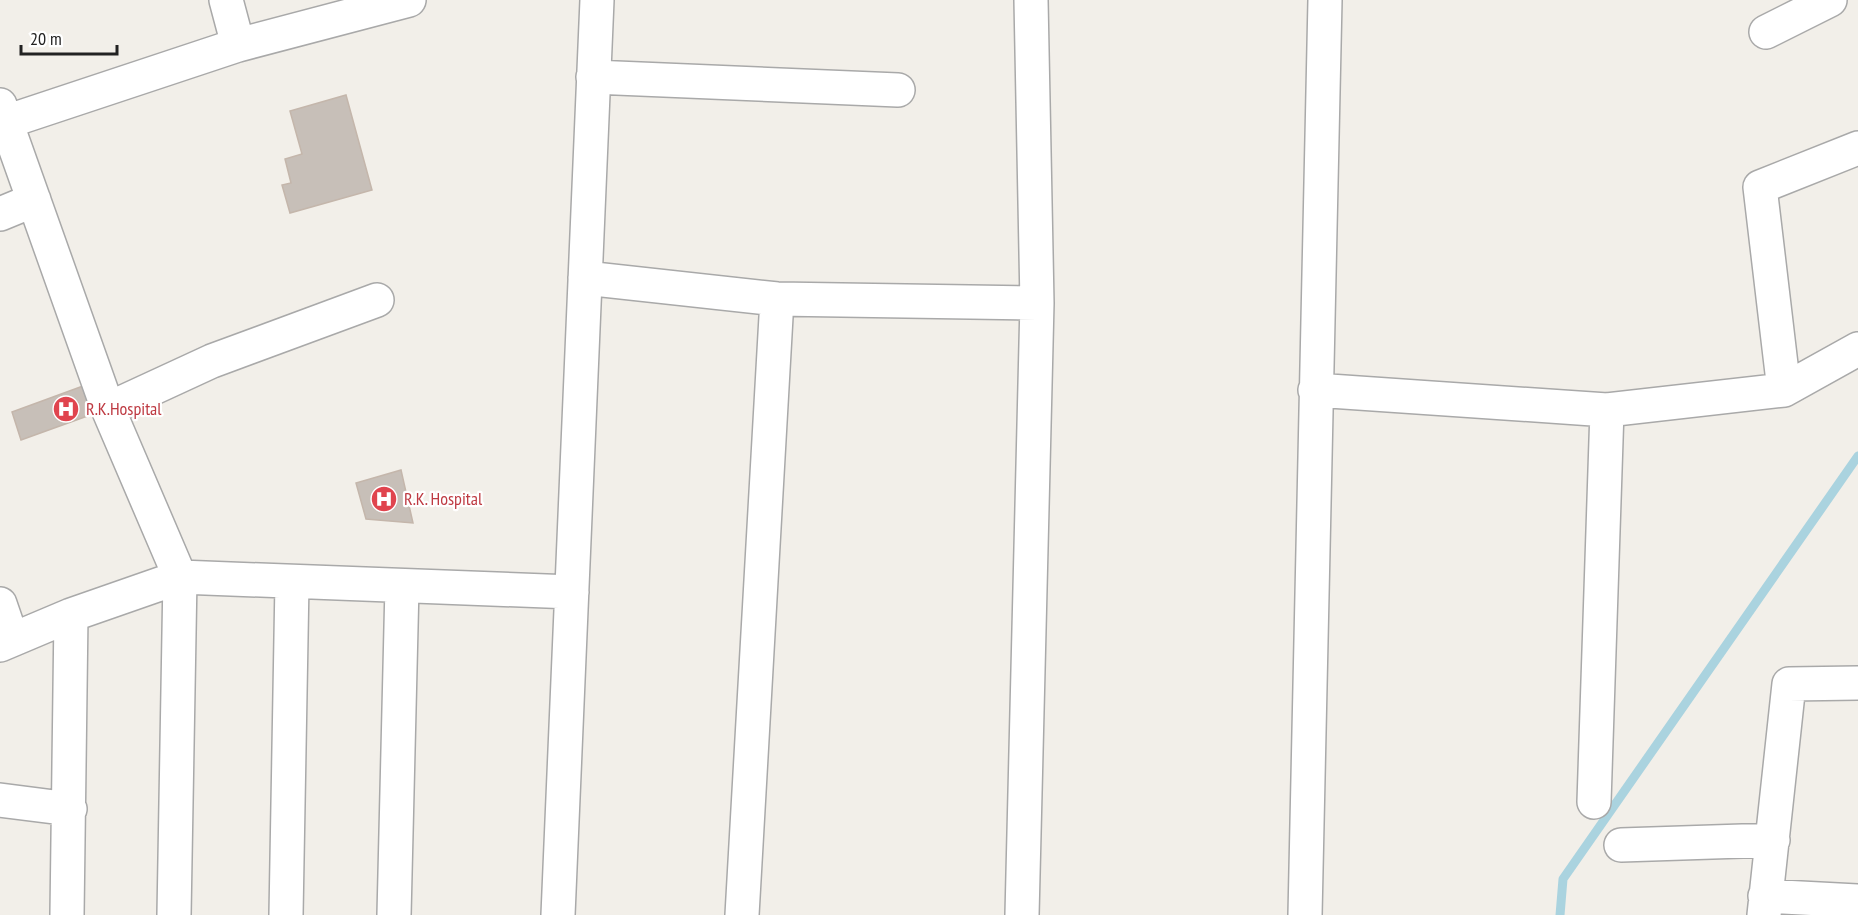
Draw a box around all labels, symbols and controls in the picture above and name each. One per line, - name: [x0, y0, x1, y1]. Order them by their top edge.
- scale bar: [21, 18, 117, 56]
- text: 20 m: [30, 27, 62, 50]
- hospital icon: R.K.Hospital: [51, 394, 81, 424]
- place label: R.K.Hospital: [86, 397, 162, 420]
- hospital icon: R.K. Hospital: [369, 484, 399, 514]
- place label: R.K. Hospital: [404, 487, 483, 510]

